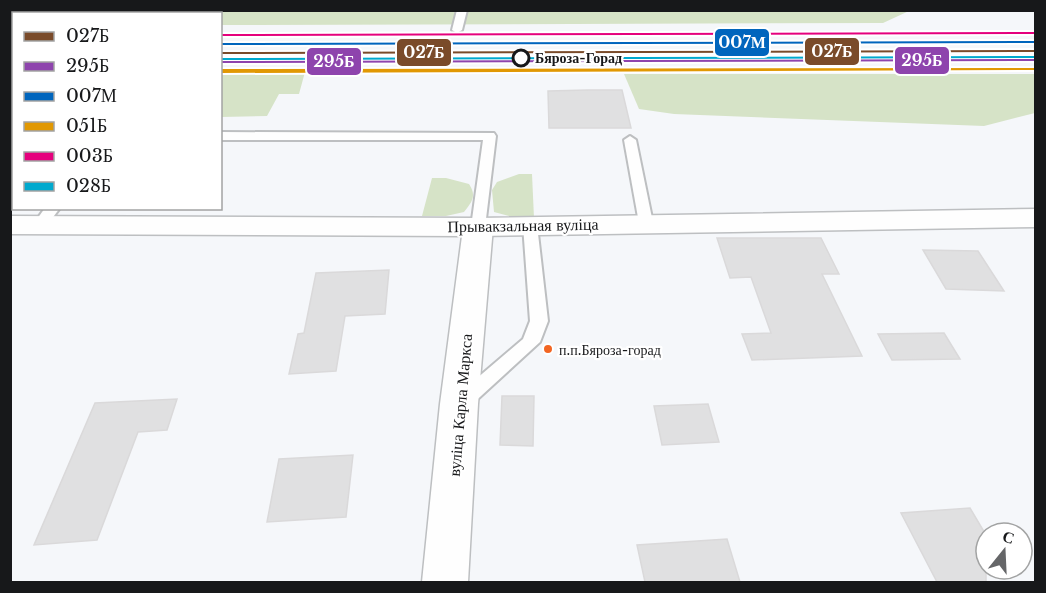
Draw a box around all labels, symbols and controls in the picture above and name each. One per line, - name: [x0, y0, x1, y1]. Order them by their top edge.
- legend: [12, 12, 222, 210]
- text: 027Б: [66, 25, 109, 47]
- line badge: 007М: [714, 28, 770, 57]
- text: 007М: [718, 32, 766, 52]
- line badge: 027Б: [804, 37, 860, 66]
- line badge: 027Б: [396, 38, 452, 67]
- text: 027Б: [811, 41, 853, 61]
- text: 027Б: [403, 42, 445, 62]
- line badge: 295Б: [894, 46, 950, 75]
- line badge: 295Б: [306, 47, 362, 76]
- marker: Бяроза-Горад: [512, 49, 530, 67]
- place label: Бяроза-Горад: [535, 49, 622, 67]
- text: 295Б: [901, 50, 943, 70]
- text: 295Б: [313, 51, 355, 71]
- text: 295Б: [66, 55, 109, 77]
- text: 007М: [66, 85, 117, 107]
- text: 051Б: [66, 115, 107, 137]
- text: 003Б: [66, 145, 113, 167]
- text: 028Б: [66, 175, 111, 197]
- street label: Прывакзальная вуліца: [447, 214, 599, 236]
- street label: вуліца Карла Маркса: [444, 333, 476, 477]
- place label: п.п.Бяроза-горад: [559, 341, 661, 359]
- marker: п.п.Бяроза-горад: [542, 343, 554, 355]
- north arrow: [974, 521, 1034, 581]
- text: С: [1000, 525, 1017, 548]

